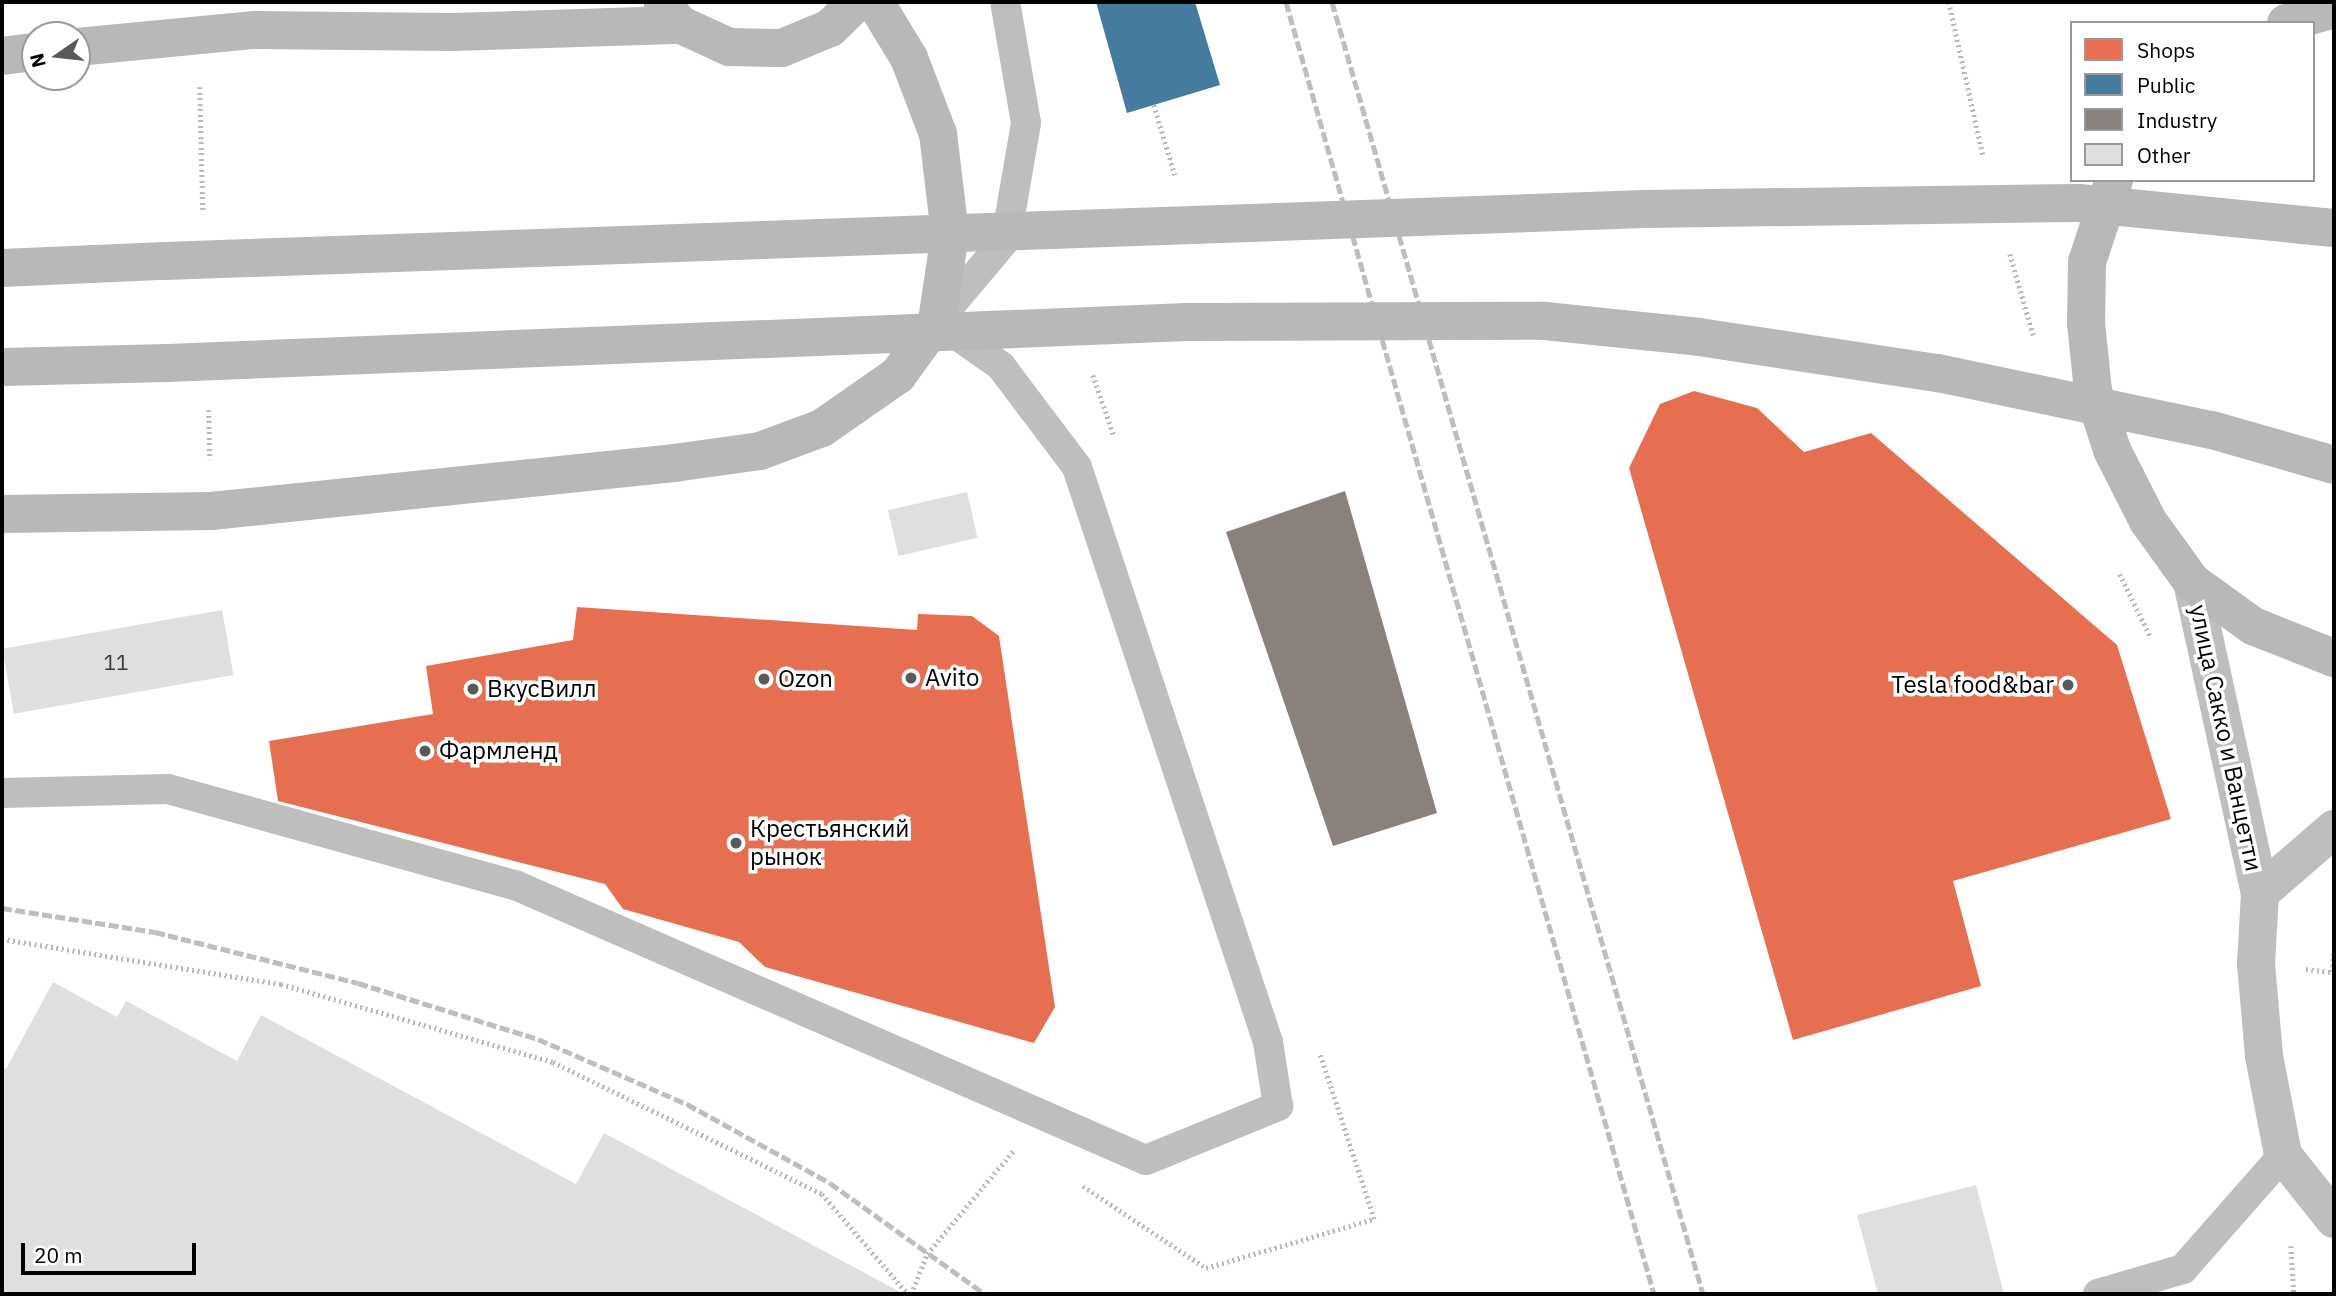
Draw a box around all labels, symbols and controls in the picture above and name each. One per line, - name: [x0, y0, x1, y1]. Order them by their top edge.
- north arrow: [21, 21, 91, 91]
- legend: [2070, 21, 2315, 182]
- text: Shops: [2137, 36, 2195, 64]
- text: N: [24, 51, 51, 70]
- text: Public: [2137, 71, 2195, 99]
- text: Industry: [2137, 106, 2217, 134]
- text: Other: [2137, 141, 2190, 169]
- street label: улица Сакко и Ванцетти: [2184, 602, 2268, 874]
- house number: 11: [103, 649, 129, 675]
- place label: Avito: [925, 664, 979, 692]
- place label: Ozon: [778, 665, 833, 693]
- marker: Avito: [903, 670, 919, 686]
- marker: Ozon: [756, 671, 772, 687]
- place label: Tesla food&bar: [1891, 671, 2054, 699]
- place label: ВкусВилл: [487, 675, 596, 703]
- marker: Tesla food&bar: [2060, 677, 2076, 693]
- marker: ВкусВилл: [465, 681, 481, 697]
- place label: Фармленд: [439, 737, 558, 765]
- marker: Фармленд: [417, 743, 433, 759]
- place label: Крестьянский рынок: [750, 815, 909, 871]
- marker: Крестьянский рынок: [728, 835, 744, 851]
- scale bar: [24, 1230, 200, 1274]
- text: 20 m: [34, 1241, 83, 1269]

